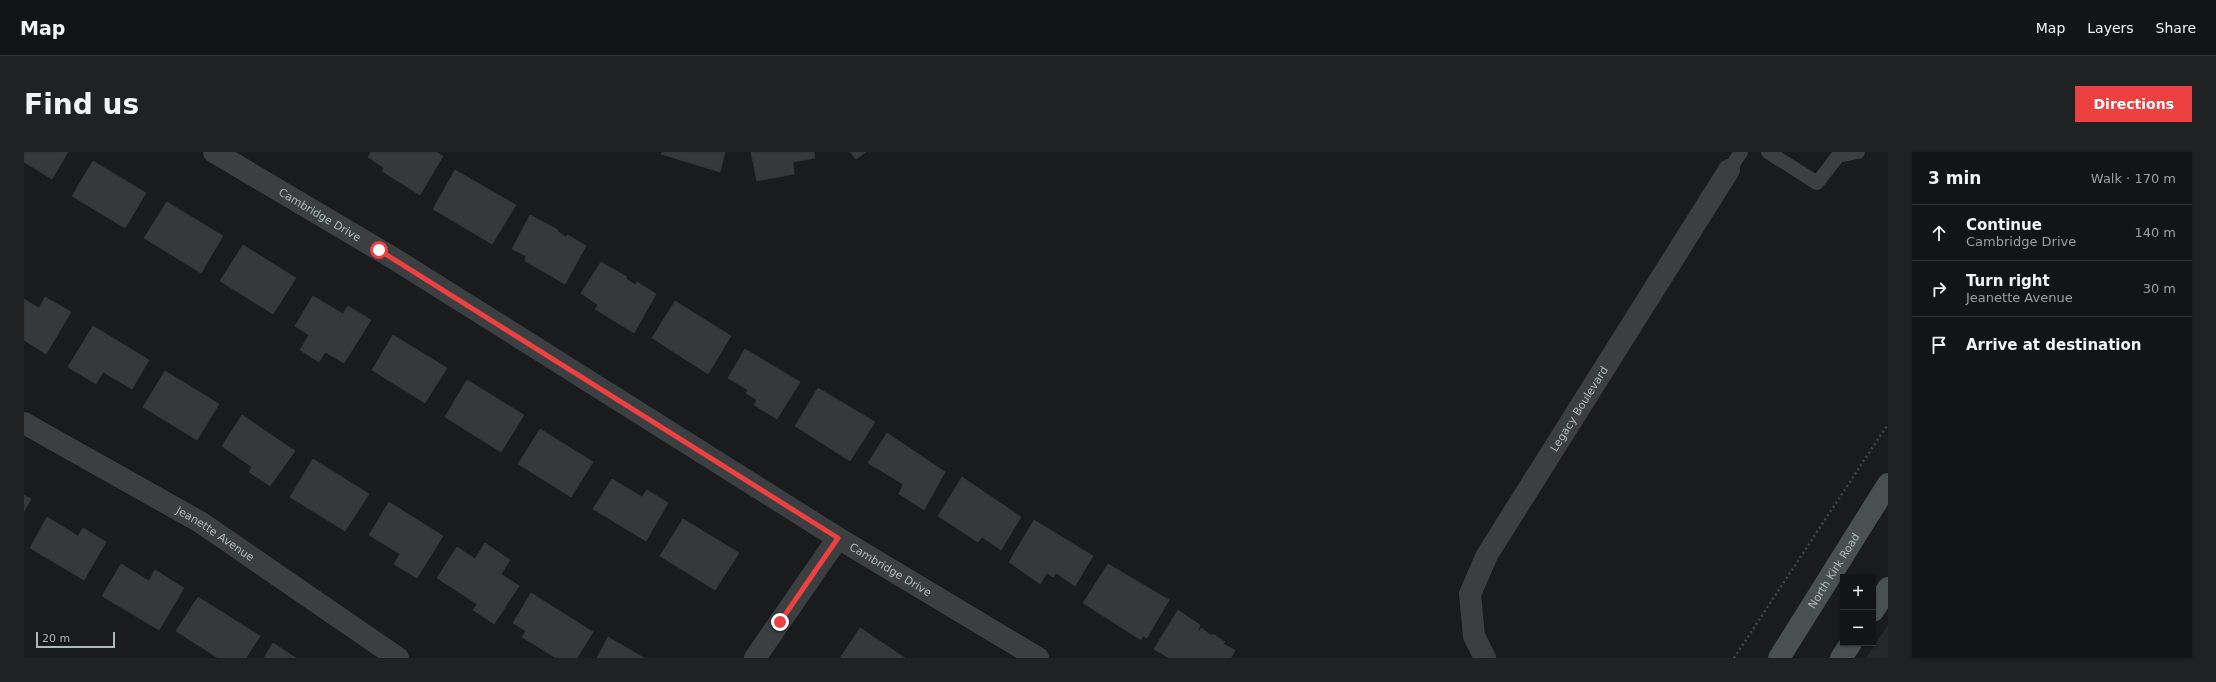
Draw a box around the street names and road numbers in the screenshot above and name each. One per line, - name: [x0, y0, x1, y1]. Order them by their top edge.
- street label: Cambridge Drive: [276, 186, 363, 245]
- street label: Legacy Boulevard: [1548, 364, 1611, 454]
- street label: Jeanette Avenue: [173, 503, 257, 564]
- street label: North Kirk Road: [1806, 531, 1863, 611]
- street label: Cambridge Drive: [847, 540, 934, 600]

